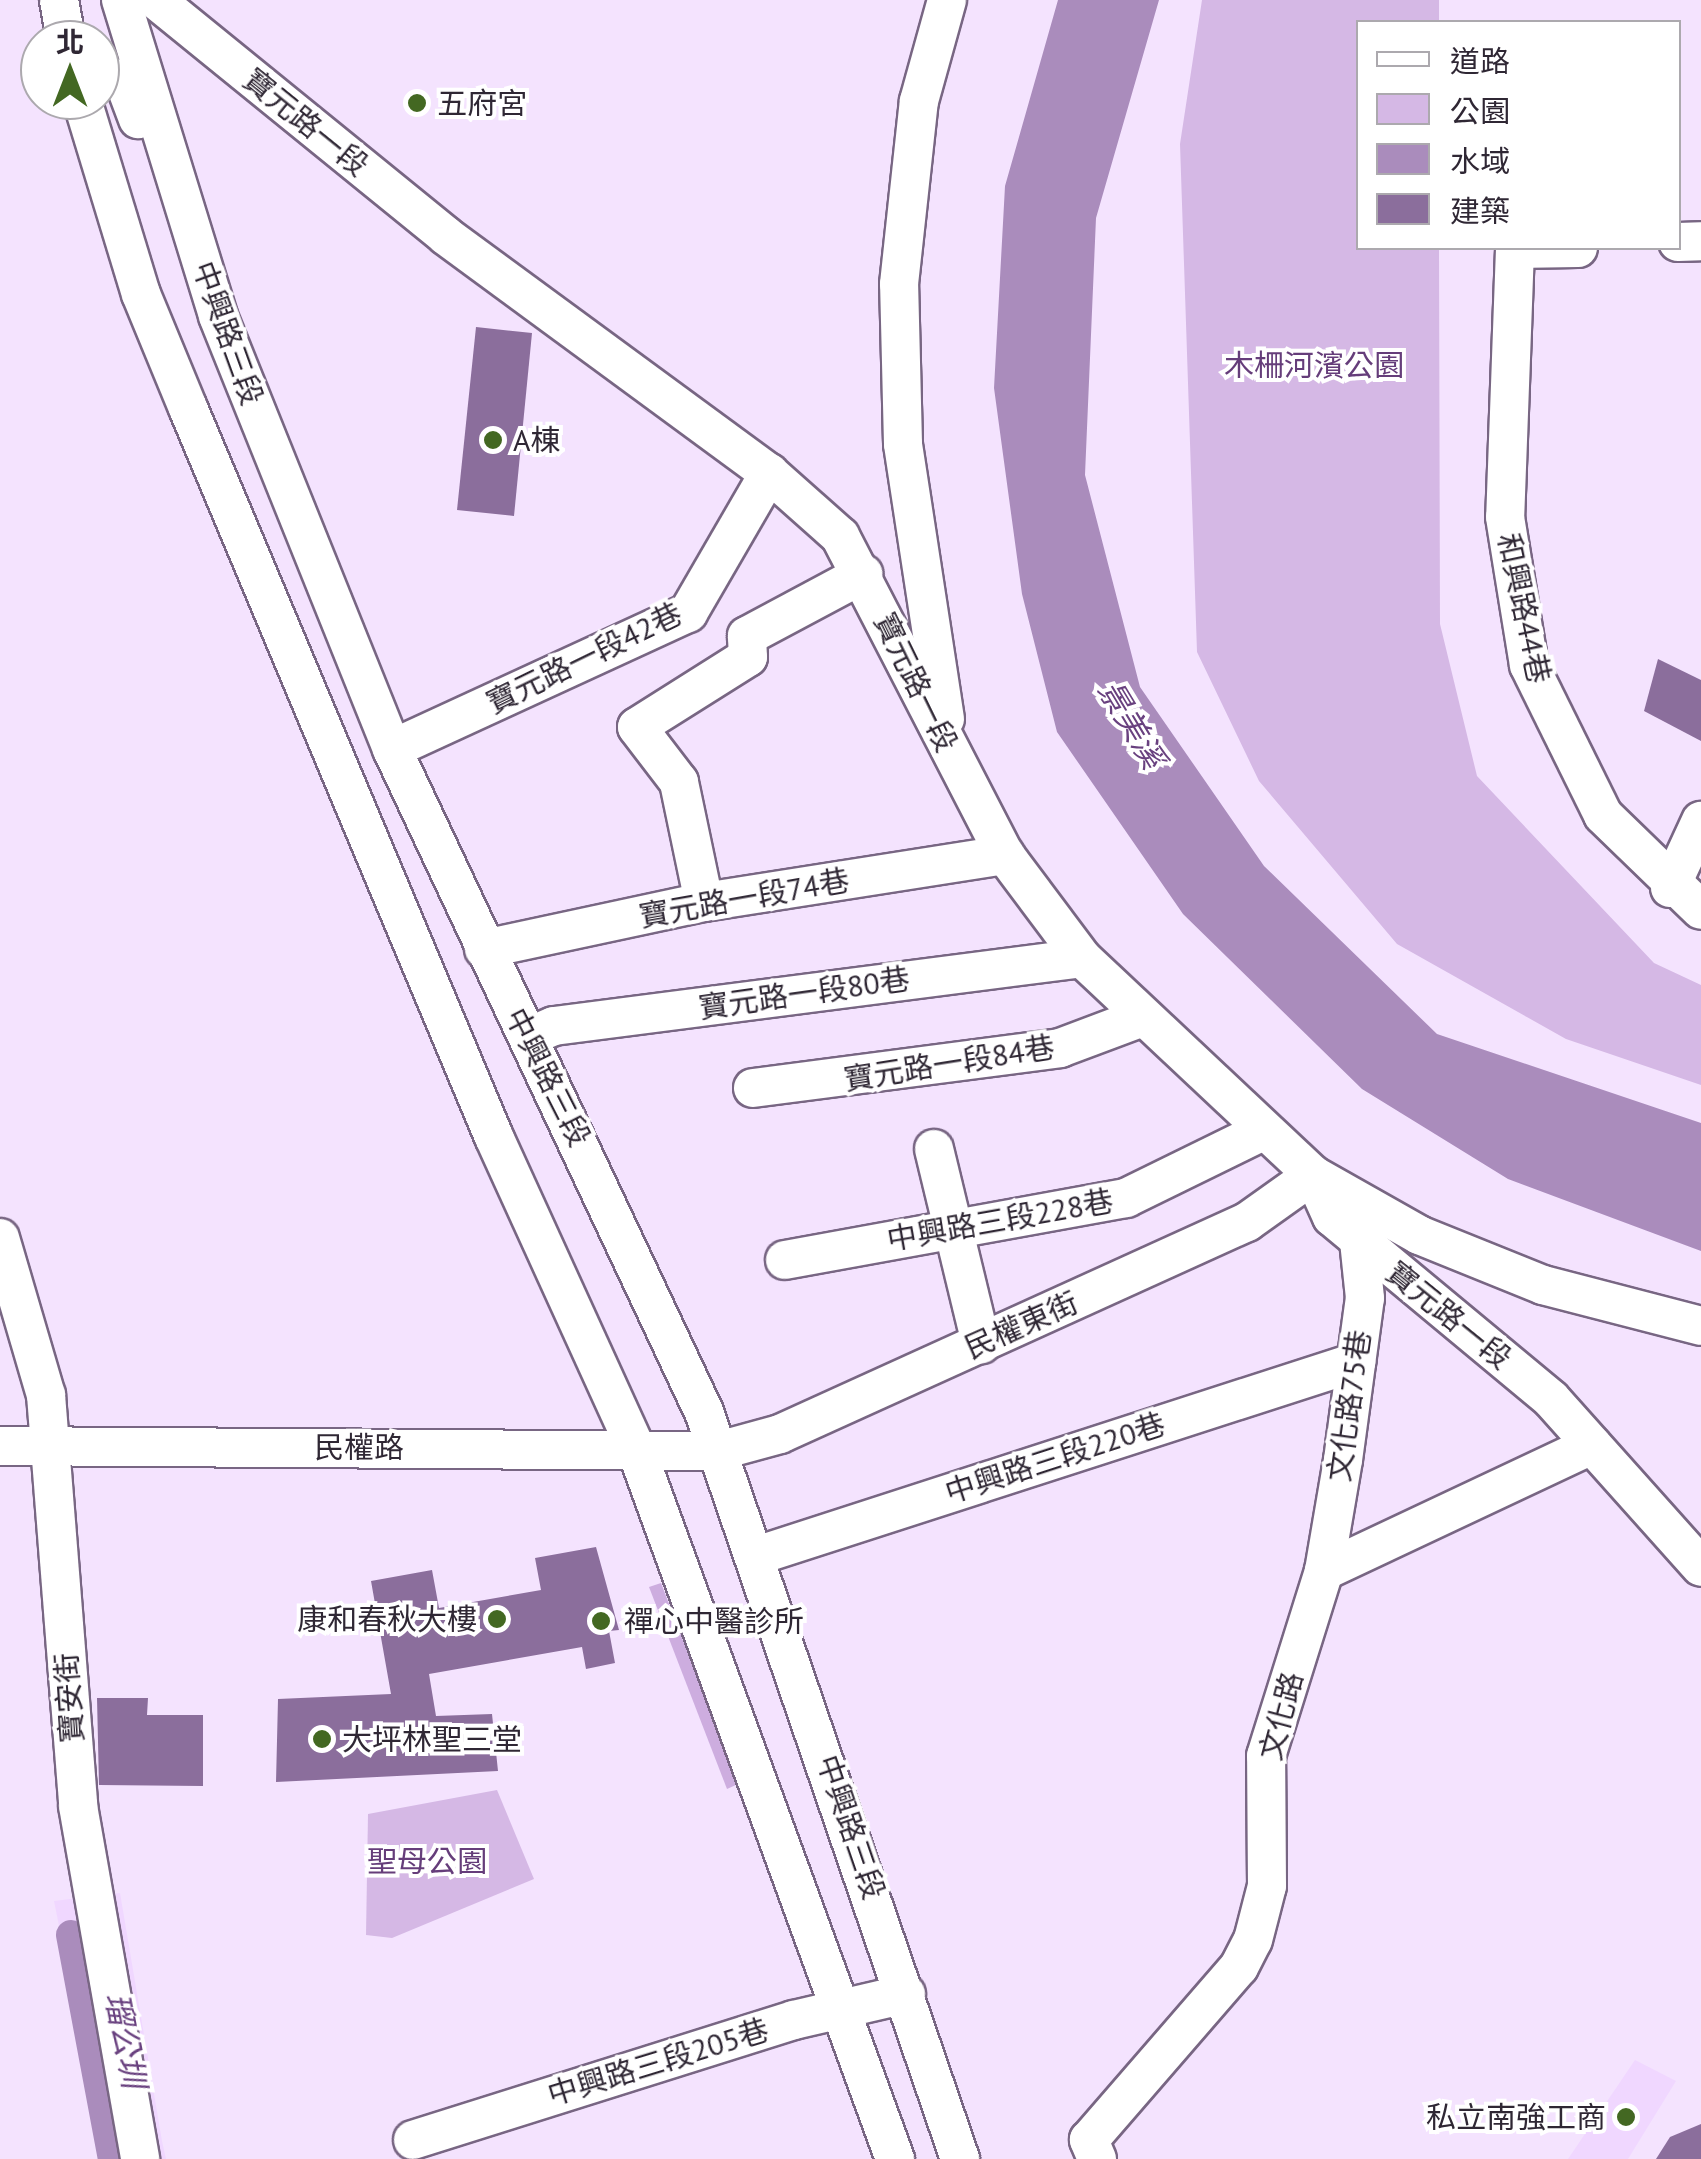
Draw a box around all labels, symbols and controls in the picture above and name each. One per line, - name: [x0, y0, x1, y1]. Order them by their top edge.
- north arrow: [20, 20, 120, 120]
- legend: [1356, 20, 1681, 250]
- text: 北: [56, 23, 84, 60]
- text: 道路: [1450, 41, 1510, 80]
- street label: 寶元路一段: [236, 61, 376, 183]
- place label: 五府宮: [437, 85, 527, 121]
- text: 公園: [1450, 91, 1510, 130]
- marker: 五府宮: [406, 92, 428, 114]
- text: 水域: [1450, 141, 1510, 180]
- text: 建築: [1450, 191, 1510, 230]
- street label: 中興路三段: [185, 256, 271, 410]
- park label: 木柵河濱公園: [1224, 347, 1404, 383]
- place label: A棟: [513, 422, 561, 458]
- marker: A棟: [482, 429, 504, 451]
- street label: 和興路44巷: [1491, 530, 1557, 686]
- street label: 寶元路一段42巷: [481, 595, 687, 721]
- street label: 寶元路一段: [867, 607, 965, 757]
- water label: 景美溪: [1091, 673, 1173, 775]
- street label: 寶元路一段74巷: [636, 862, 852, 934]
- street label: 寶元路一段80巷: [696, 960, 912, 1026]
- street label: 中興路三段: [498, 1002, 598, 1152]
- street label: 寶元路一段84巷: [841, 1029, 1057, 1097]
- street label: 中興路三段228巷: [884, 1182, 1116, 1258]
- street label: 寶元路一段: [1379, 1254, 1519, 1376]
- street label: 民權東街: [959, 1284, 1083, 1366]
- street label: 文化路75巷: [1321, 1328, 1377, 1484]
- street label: 中興路三段220巷: [941, 1405, 1169, 1511]
- street label: 民權路: [314, 1429, 404, 1465]
- place label: 康和春秋大樓: [297, 1601, 477, 1637]
- place label: 禪心中醫診所: [624, 1603, 804, 1639]
- marker: 康和春秋大樓: [486, 1608, 508, 1630]
- marker: 禪心中醫診所: [588, 1608, 614, 1634]
- street label: 寶安街: [48, 1652, 90, 1744]
- street label: 文化路: [1252, 1668, 1310, 1764]
- place label: 大坪林聖三堂: [342, 1721, 522, 1757]
- marker: 大坪林聖三堂: [311, 1728, 333, 1750]
- street label: 中興路三段: [810, 1750, 892, 1904]
- park label: 聖母公園: [367, 1843, 487, 1879]
- water label: 瑠公圳: [98, 1989, 154, 2091]
- street label: 中興路三段205巷: [543, 2011, 773, 2113]
- place label: 私立南強工商: [1426, 2099, 1606, 2135]
- marker: 私立南強工商: [1615, 2106, 1637, 2128]

